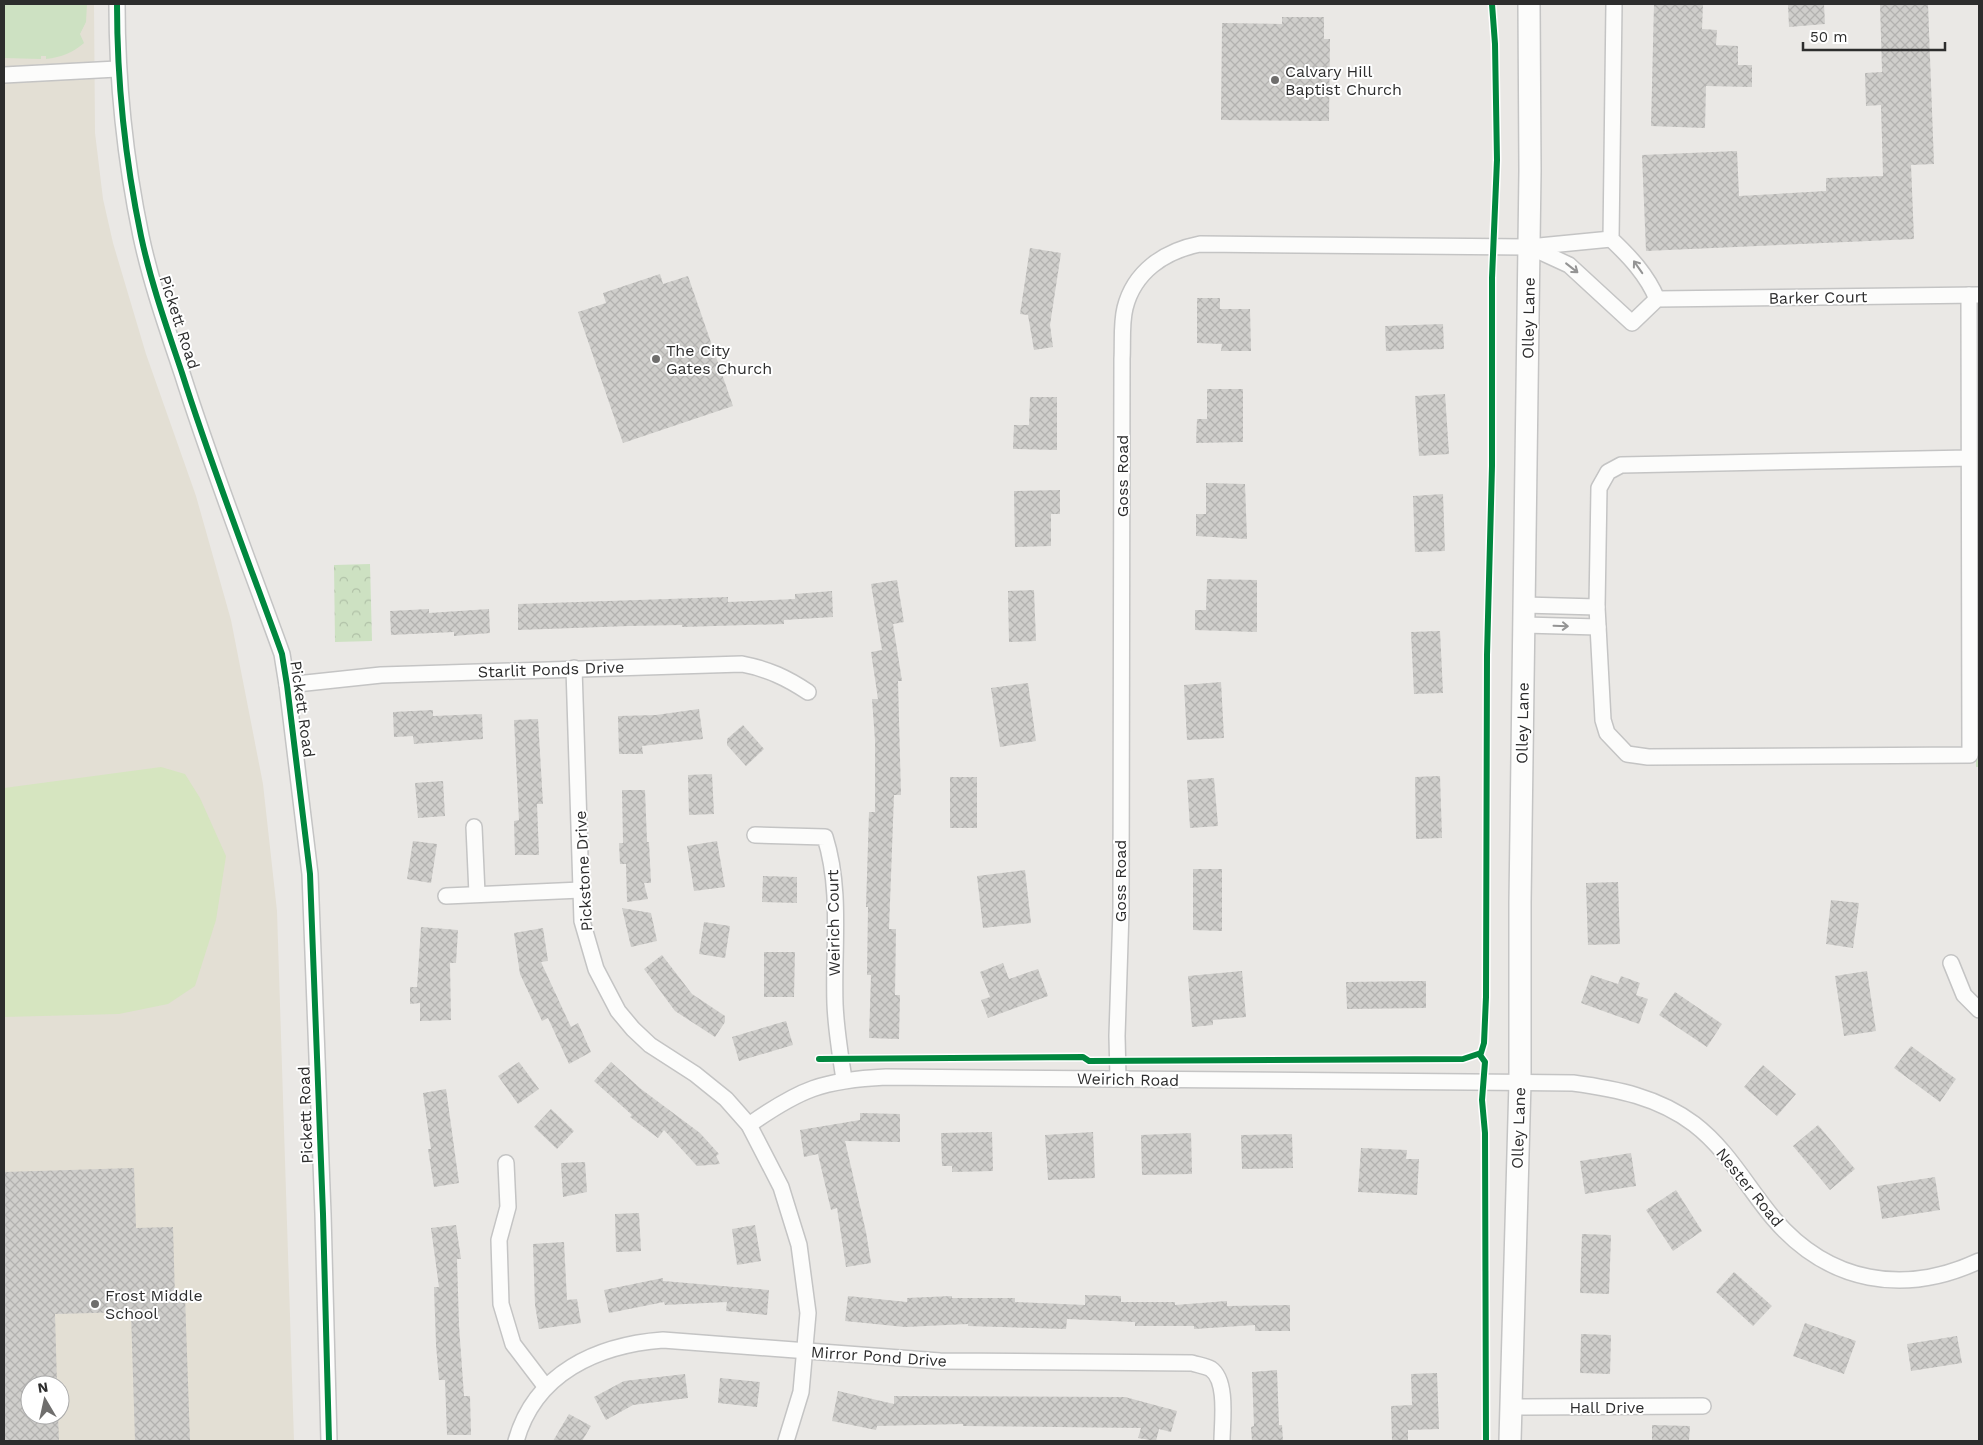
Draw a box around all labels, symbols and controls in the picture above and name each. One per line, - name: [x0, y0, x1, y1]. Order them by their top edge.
- scale bar: [1803, 20, 1946, 52]
- text: 50 m: [1810, 28, 1847, 46]
- place label: Calvary Hill Baptist Church: [1285, 62, 1402, 99]
- marker: Calvary Hill Baptist Church: [1269, 74, 1281, 86]
- one-way arrow: [1633, 260, 1643, 274]
- one-way arrow: [1565, 263, 1578, 274]
- street label: Pickett Road: [155, 273, 204, 372]
- street label: Olley Lane: [1518, 277, 1539, 359]
- street label: Barker Court: [1768, 287, 1868, 308]
- place label: The City Gates Church: [666, 341, 772, 378]
- marker: The City Gates Church: [650, 353, 662, 365]
- street label: Goss Road: [1113, 435, 1132, 517]
- one-way arrow: [1552, 622, 1568, 631]
- street label: Starlit Ponds Drive: [477, 657, 625, 682]
- street label: Pickett Road: [286, 659, 319, 759]
- street label: Olley Lane: [1512, 682, 1533, 764]
- street label: Pickstone Drive: [571, 810, 596, 932]
- street label: Goss Road: [1111, 840, 1130, 922]
- street label: Weirich Court: [823, 869, 844, 976]
- street label: Pickett Road: [294, 1066, 317, 1164]
- street label: Weirich Road: [1077, 1069, 1179, 1090]
- street label: Olley Lane: [1508, 1087, 1529, 1169]
- street label: Nester Road: [1712, 1144, 1787, 1231]
- place label: Frost Middle School: [105, 1286, 203, 1323]
- marker: Frost Middle School: [89, 1298, 101, 1310]
- street label: Mirror Pond Drive: [810, 1342, 948, 1371]
- north arrow: [20, 1375, 70, 1425]
- text: N: [37, 1378, 49, 1396]
- street label: Hall Drive: [1569, 1398, 1645, 1417]

